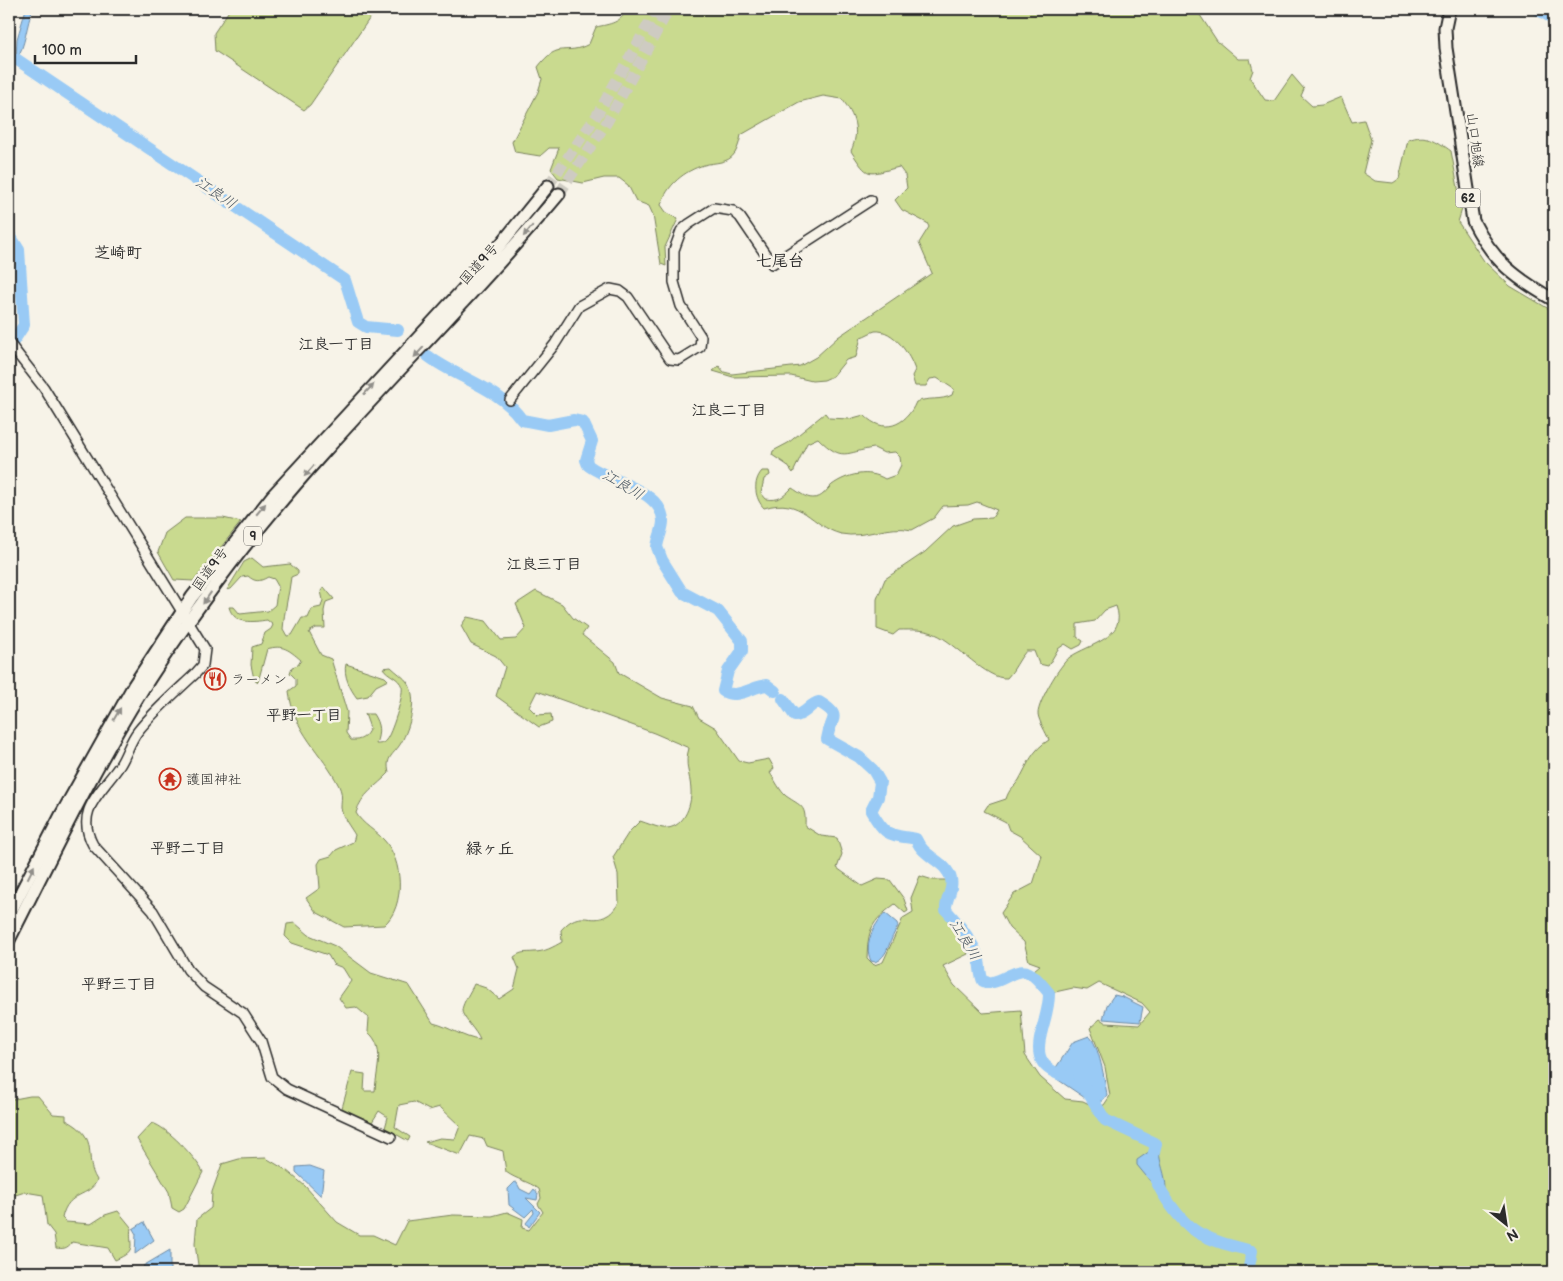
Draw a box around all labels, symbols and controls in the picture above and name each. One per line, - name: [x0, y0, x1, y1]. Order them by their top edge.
- scale bar: [35, 32, 136, 64]
- text: 100 m: [42, 41, 82, 60]
- street label: 山口旭線: [1463, 111, 1487, 169]
- water label: 江良川: [192, 173, 240, 213]
- road number: 62: [1456, 188, 1480, 208]
- one-way arrow: [522, 225, 534, 237]
- street label: 国道9号: [456, 240, 502, 288]
- district label: 芝崎町: [94, 244, 142, 263]
- district label: 七尾台: [756, 252, 804, 271]
- district label: 江良一丁目: [298, 335, 374, 354]
- one-way arrow: [413, 345, 425, 357]
- one-way arrow: [363, 383, 375, 395]
- district label: 江良二丁目: [691, 401, 767, 420]
- one-way arrow: [303, 465, 315, 477]
- water label: 江良川: [599, 465, 647, 505]
- one-way arrow: [255, 503, 266, 516]
- road number: 9: [244, 526, 262, 546]
- street label: 国道9号: [188, 544, 232, 594]
- district label: 江良三丁目: [506, 555, 582, 574]
- one-way arrow: [202, 591, 212, 605]
- restaurant icon: ラーメン: [203, 667, 227, 691]
- place label: ラーメン: [231, 671, 287, 688]
- district label: 平野一丁目: [266, 706, 342, 725]
- one-way arrow: [113, 707, 122, 720]
- temple icon: 護国神社: [158, 767, 182, 791]
- place label: 護国神社: [186, 771, 242, 788]
- district label: 平野二丁目: [150, 839, 226, 858]
- district label: 緑ヶ丘: [466, 840, 514, 859]
- one-way arrow: [27, 865, 35, 879]
- water label: 江良川: [945, 916, 985, 964]
- district label: 平野三丁目: [81, 975, 157, 994]
- north arrow: [1480, 1198, 1530, 1248]
- text: N: [1503, 1225, 1521, 1245]

